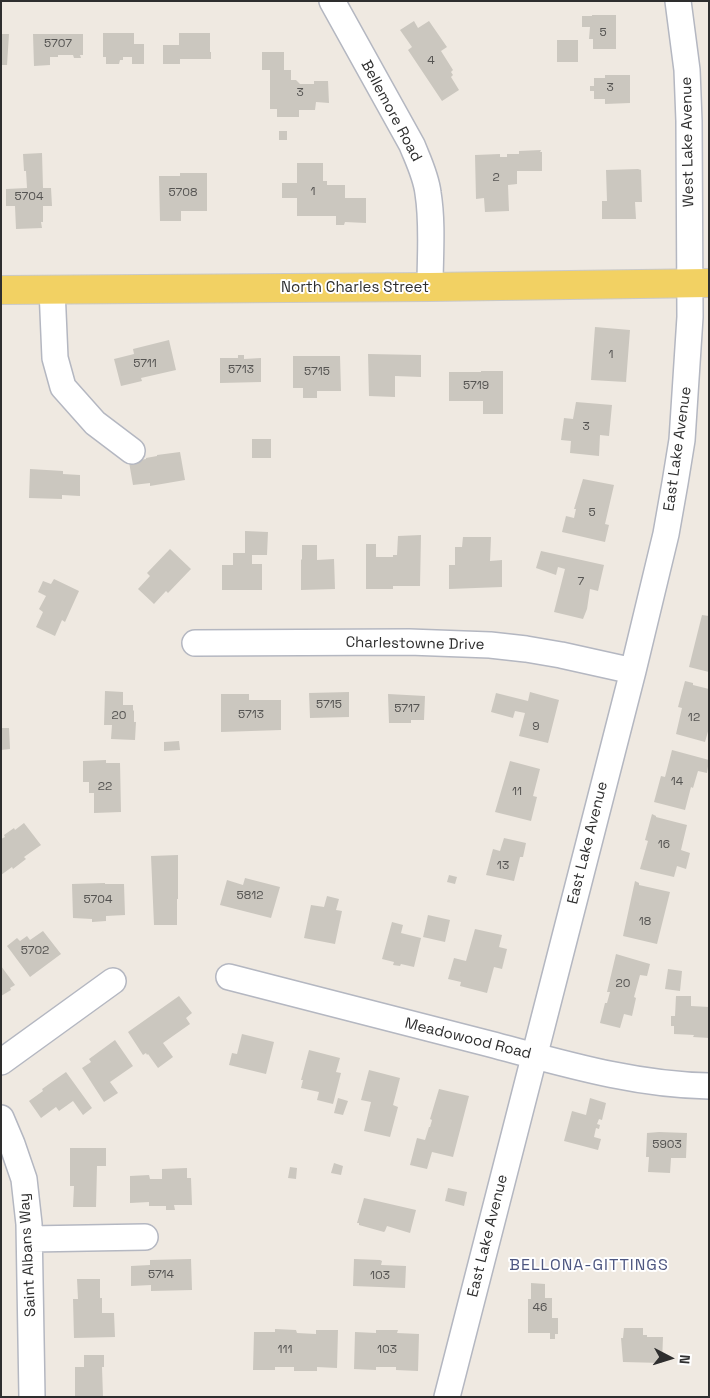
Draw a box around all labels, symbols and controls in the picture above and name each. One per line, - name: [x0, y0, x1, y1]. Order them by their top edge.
- house number: 5: [599, 26, 607, 40]
- house number: 5707: [44, 37, 72, 51]
- house number: 4: [427, 54, 435, 68]
- street label: Bellemore Road: [357, 57, 425, 165]
- street label: West Lake Avenue: [678, 77, 698, 207]
- house number: 3: [606, 81, 614, 95]
- house number: 3: [296, 86, 304, 100]
- house number: 2: [492, 171, 500, 185]
- house number: 1: [310, 185, 316, 199]
- house number: 5708: [169, 186, 197, 200]
- house number: 5704: [15, 190, 43, 204]
- street label: North Charles Street: [281, 279, 429, 297]
- house number: 1: [608, 348, 614, 362]
- house number: 5711: [133, 357, 157, 371]
- house number: 5713: [228, 363, 254, 377]
- house number: 5715: [304, 365, 330, 379]
- house number: 5719: [463, 379, 489, 393]
- street label: East Lake Avenue: [660, 386, 696, 512]
- house number: 3: [582, 420, 590, 434]
- house number: 5: [588, 506, 596, 520]
- house number: 7: [578, 575, 584, 589]
- street label: Charlestowne Drive: [345, 634, 485, 654]
- house number: 5715: [316, 698, 342, 712]
- house number: 5717: [394, 702, 420, 716]
- house number: 5713: [238, 708, 264, 722]
- house number: 20: [112, 709, 126, 723]
- house number: 12: [688, 711, 700, 725]
- house number: 9: [532, 720, 540, 734]
- house number: 14: [671, 775, 683, 789]
- house number: 22: [98, 780, 112, 794]
- street label: East Lake Avenue: [564, 780, 612, 906]
- house number: 11: [512, 785, 522, 799]
- house number: 16: [658, 838, 670, 852]
- house number: 13: [497, 859, 509, 873]
- house number: 5812: [237, 889, 263, 903]
- house number: 5704: [84, 893, 112, 907]
- house number: 18: [639, 915, 651, 929]
- house number: 5702: [21, 944, 49, 958]
- house number: 20: [616, 977, 630, 991]
- street label: Meadowood Road: [403, 1015, 533, 1063]
- house number: 5903: [652, 1138, 682, 1152]
- street label: East Lake Avenue: [464, 1173, 512, 1299]
- street label: Saint Albans Way: [16, 1193, 40, 1317]
- district label: BELLONA-GITTINGS: [507, 1256, 671, 1276]
- house number: 5714: [148, 1268, 174, 1282]
- house number: 103: [370, 1269, 390, 1283]
- house number: 46: [533, 1301, 547, 1315]
- north arrow: [645, 1333, 695, 1383]
- house number: 111: [277, 1343, 293, 1357]
- house number: 103: [377, 1343, 397, 1357]
- text: N: [676, 1354, 694, 1365]

